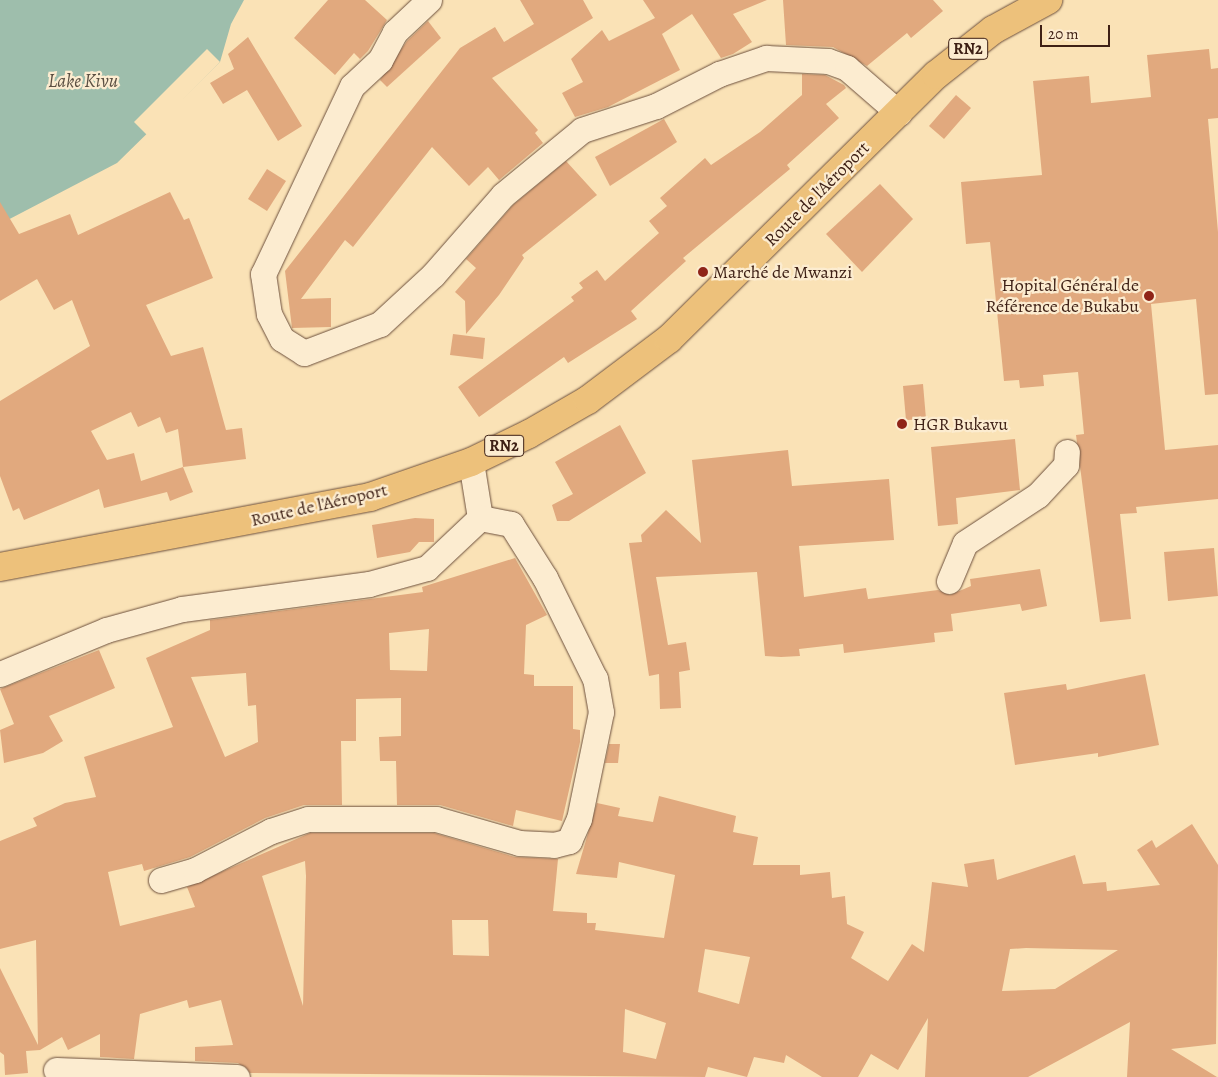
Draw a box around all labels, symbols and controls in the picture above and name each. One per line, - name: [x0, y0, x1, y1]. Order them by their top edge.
- scale bar: [1043, 15, 1113, 47]
- text: 20 m: [1048, 24, 1079, 44]
- road number: RN2: [948, 36, 988, 62]
- water label: Lake Kivu: [48, 71, 118, 93]
- street label: Route de l'Aéroport: [760, 137, 874, 251]
- place label: Marché de Mwanzi: [713, 261, 852, 283]
- marker: Marché de Mwanzi: [697, 266, 709, 278]
- place label: Hopital Général de Référence de Bukabu: [986, 275, 1139, 318]
- marker: Hopital Général de Référence de Bukabu: [1143, 290, 1155, 302]
- place label: HGR Bukavu: [913, 413, 1008, 435]
- marker: HGR Bukavu: [895, 417, 909, 431]
- road number: RN2: [484, 432, 524, 460]
- street label: Route de l'Aéroport: [249, 479, 389, 531]

